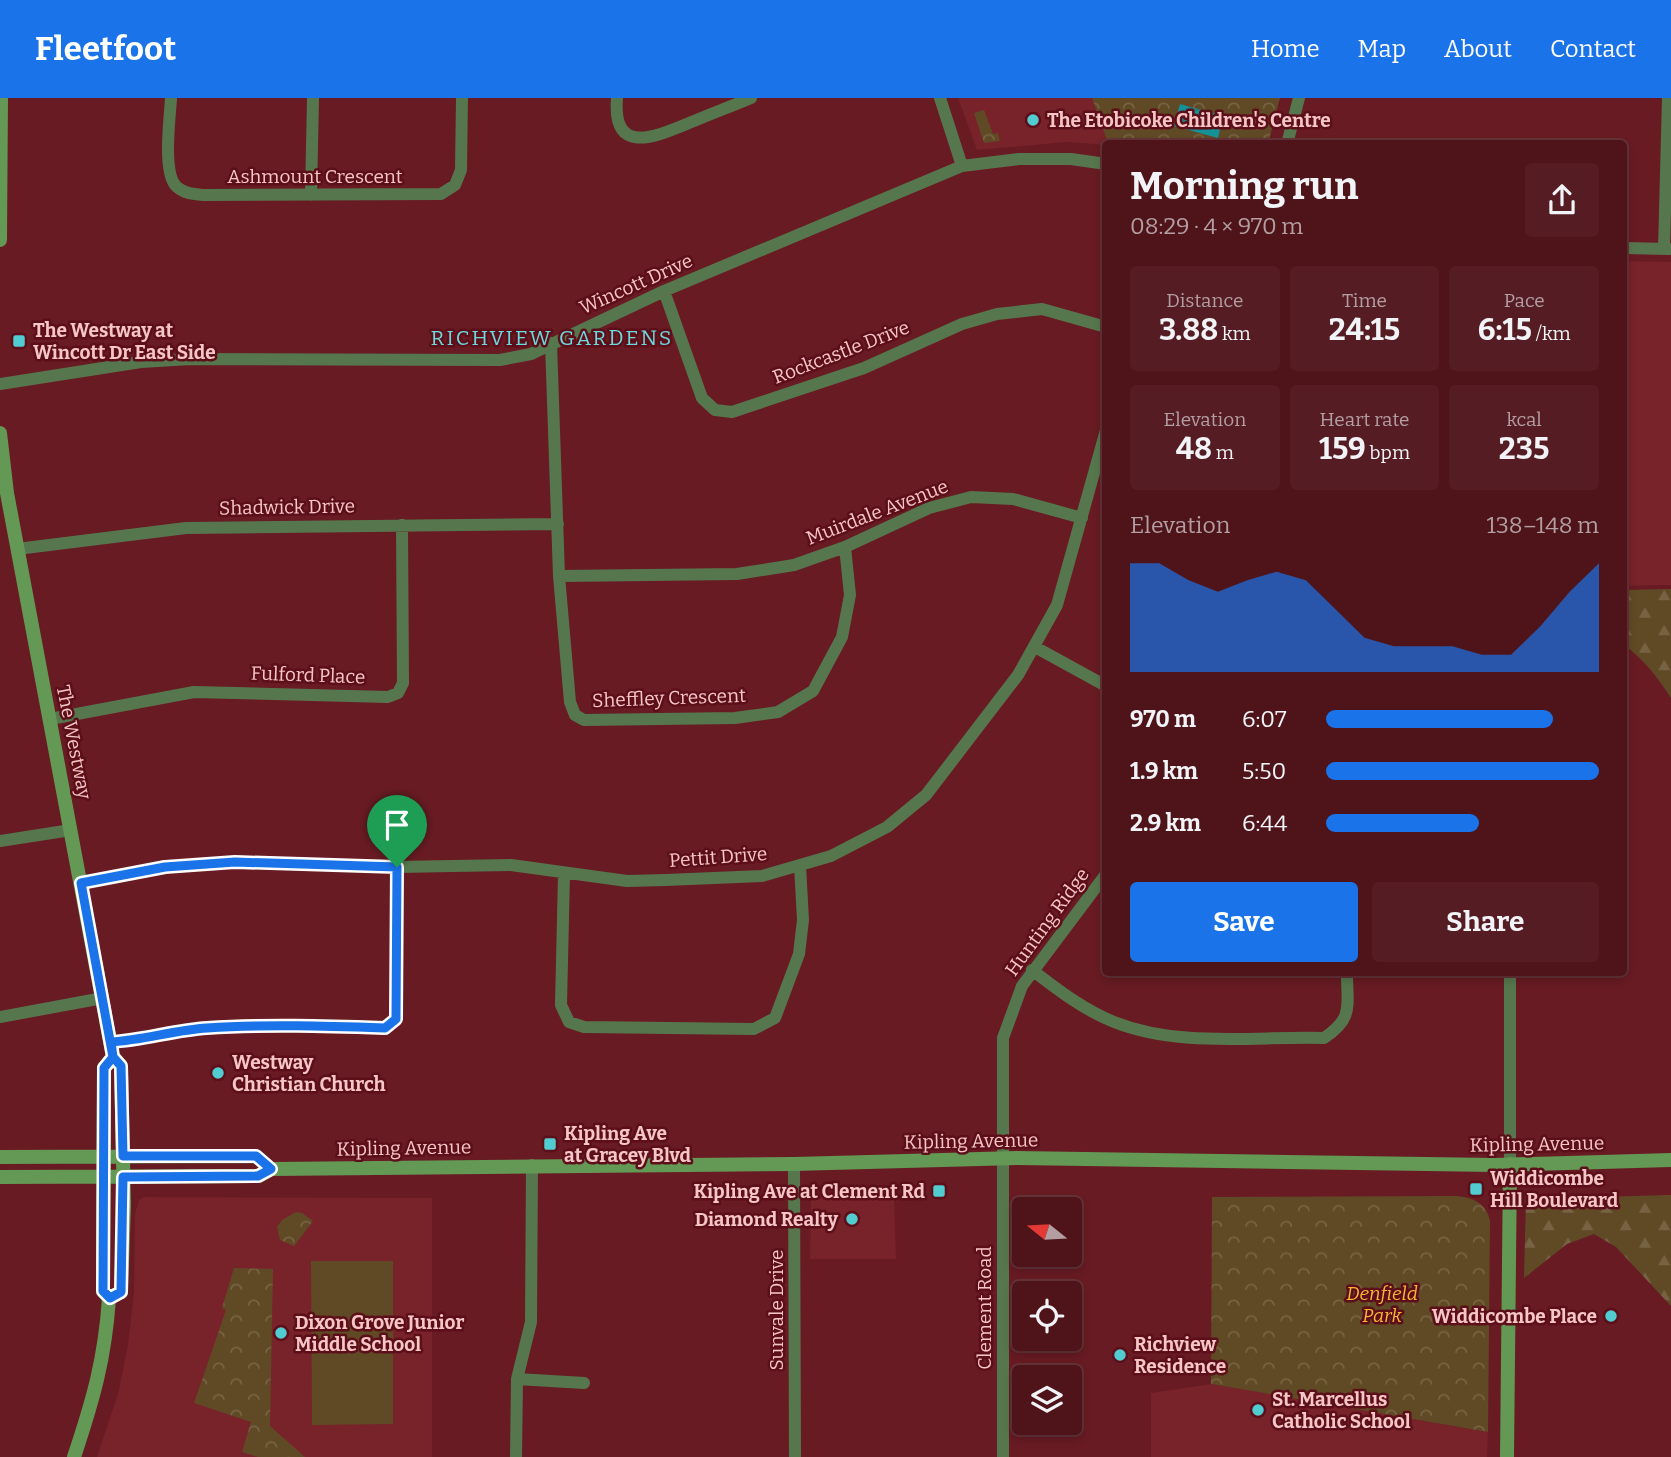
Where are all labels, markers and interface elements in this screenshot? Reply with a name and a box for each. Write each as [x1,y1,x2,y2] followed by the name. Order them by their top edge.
[35,29,176,69] text: Fleetfoot
[1251,35,1320,63] text: Home
[1358,35,1406,63] text: Map
[1444,35,1512,63] text: About
[1550,35,1636,63] text: Contact
[1047,109,1331,132] place label: The Etobicoke Children's Centre
[1025,112,1041,128] marker: The Etobicoke Children's Centre
[1130,163,1358,209] text: Morning run
[1525,163,1599,237] button: share
[227,165,403,188] street label: Ashmount Crescent
[1130,212,1303,240] text: 08:29 · 4 × 970 m
[576,249,696,319] street label: Wincott Drive
[1166,289,1243,312] text: Distance
[1342,289,1387,312] text: Time
[1504,289,1545,312] text: Pace
[1159,312,1218,348] text: 3.88
[1329,312,1400,348] text: 24:15
[1478,312,1532,348] text: 6:15
[769,315,913,389] street label: Rockcastle Drive
[33,319,216,364] place label: The Westway at Wincott Dr East Side
[1218,322,1251,345] text: km
[1532,322,1571,345] text: /km
[431,325,673,351] district label: RICHVIEW GARDENS
[11,333,27,349] marker: The Westway at Wincott Dr East Side
[1163,408,1246,431] text: Elevation
[1320,408,1409,431] text: Heart rate
[1506,408,1542,431] text: kcal
[1176,431,1212,467] text: 48
[1319,431,1366,467] text: 159
[1499,431,1549,467] text: 235
[1212,441,1234,464] text: m
[1366,441,1410,464] text: bpm
[803,474,951,550] street label: Muirdale Avenue
[219,494,355,520] street label: Shadwick Drive
[1130,511,1230,539] text: Elevation
[1486,511,1599,539] text: 138–148 m
[250,662,366,688] street label: Fulford Place
[52,683,97,802] street label: The Westway
[592,684,746,712] street label: Sheffley Crescent
[1130,705,1196,733] text: 970 m
[1242,705,1287,733] text: 6:07
[1130,757,1198,785] text: 1.9 km
[1242,757,1286,785] text: 5:50
[367,795,427,867] pin
[378,806,416,844] icon: arrive
[1130,809,1201,837] text: 2.9 km
[1242,809,1287,837] text: 6:44
[668,842,768,872] street label: Pettit Drive
[1000,864,1094,980] street label: Hunting Ridge
[1130,882,1358,962] button: Save
[1372,882,1599,962] button: Share
[232,1051,386,1096] place label: Westway Christian Church
[210,1065,226,1081] marker: Westway Christian Church
[564,1122,692,1167] place label: Kipling Ave at Gracey Blvd
[904,1128,1038,1154] street label: Kipling Avenue
[1470,1131,1604,1157] street label: Kipling Avenue
[337,1135,471,1161] street label: Kipling Avenue
[542,1136,558,1152] marker: Kipling Ave at Gracey Blvd
[1490,1167,1619,1212] place label: Widdicombe Hill Boulevard
[694,1180,926,1203] place label: Kipling Ave at Clement Rd
[1468,1181,1484,1197] marker: Widdicombe Hill Boulevard
[931,1183,947,1199] marker: Kipling Ave at Clement Rd
[1012,1197,1082,1267] north arrow
[1012,1197,1082,1435] map controls
[695,1208,838,1231] place label: Diamond Realty
[844,1211,860,1227] marker: Diamond Realty
[973,1246,996,1370] street label: Clement Road
[765,1250,788,1370] street label: Sunvale Drive
[1012,1281,1082,1351] button: locate
[1346,1282,1418,1327] park label: Denfield Park
[1432,1305,1597,1328] place label: Widdicombe Place
[1603,1308,1619,1324] marker: Widdicombe Place
[295,1311,464,1356] place label: Dixon Grove Junior Middle School
[273,1325,289,1341] marker: Dixon Grove Junior Middle School
[1134,1333,1226,1378] place label: Richview Residence
[1112,1347,1128,1363] marker: Richview Residence
[1012,1365,1082,1435] button: layers
[1272,1388,1411,1433] place label: St. Marcellus Catholic School
[1250,1402,1266,1418] marker: St. Marcellus Catholic School

